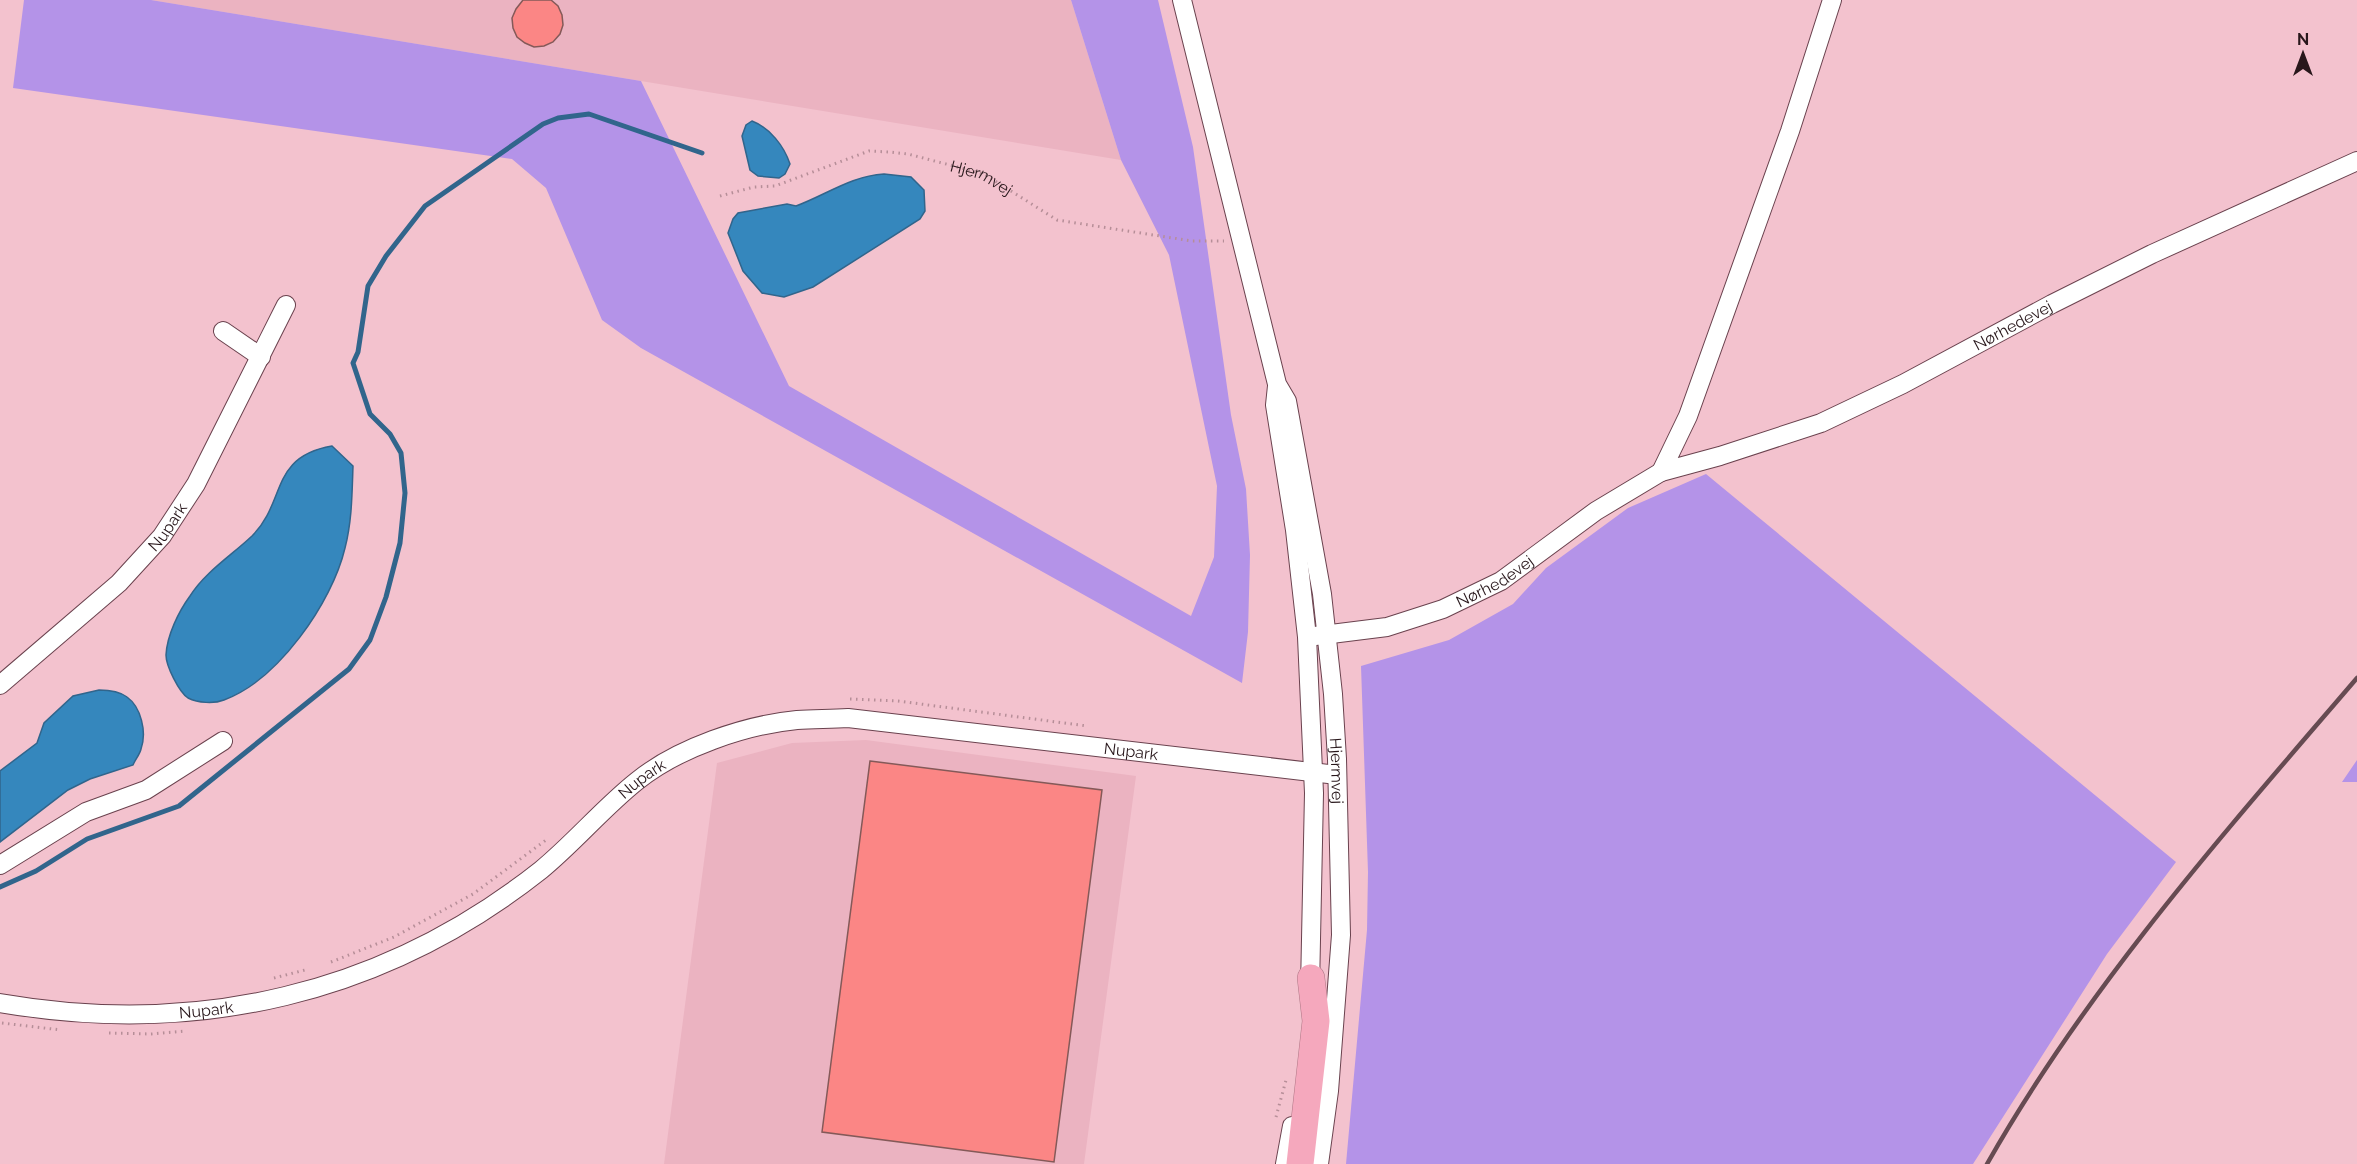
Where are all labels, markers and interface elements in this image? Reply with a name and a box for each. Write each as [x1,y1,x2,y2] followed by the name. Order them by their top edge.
[2273,24,2333,84] north arrow
[2297,30,2309,49] text: N
[948,156,1016,199] street label: Hjermvej
[1970,296,2055,354] street label: Nørhedevej
[144,499,191,555] street label: Nupark
[1453,551,1537,611] street label: Nørhedevej
[1326,737,1348,804] street label: Hjermvej
[1103,738,1160,764] street label: Nupark
[614,754,669,802] street label: Nupark
[178,997,235,1022] street label: Nupark

